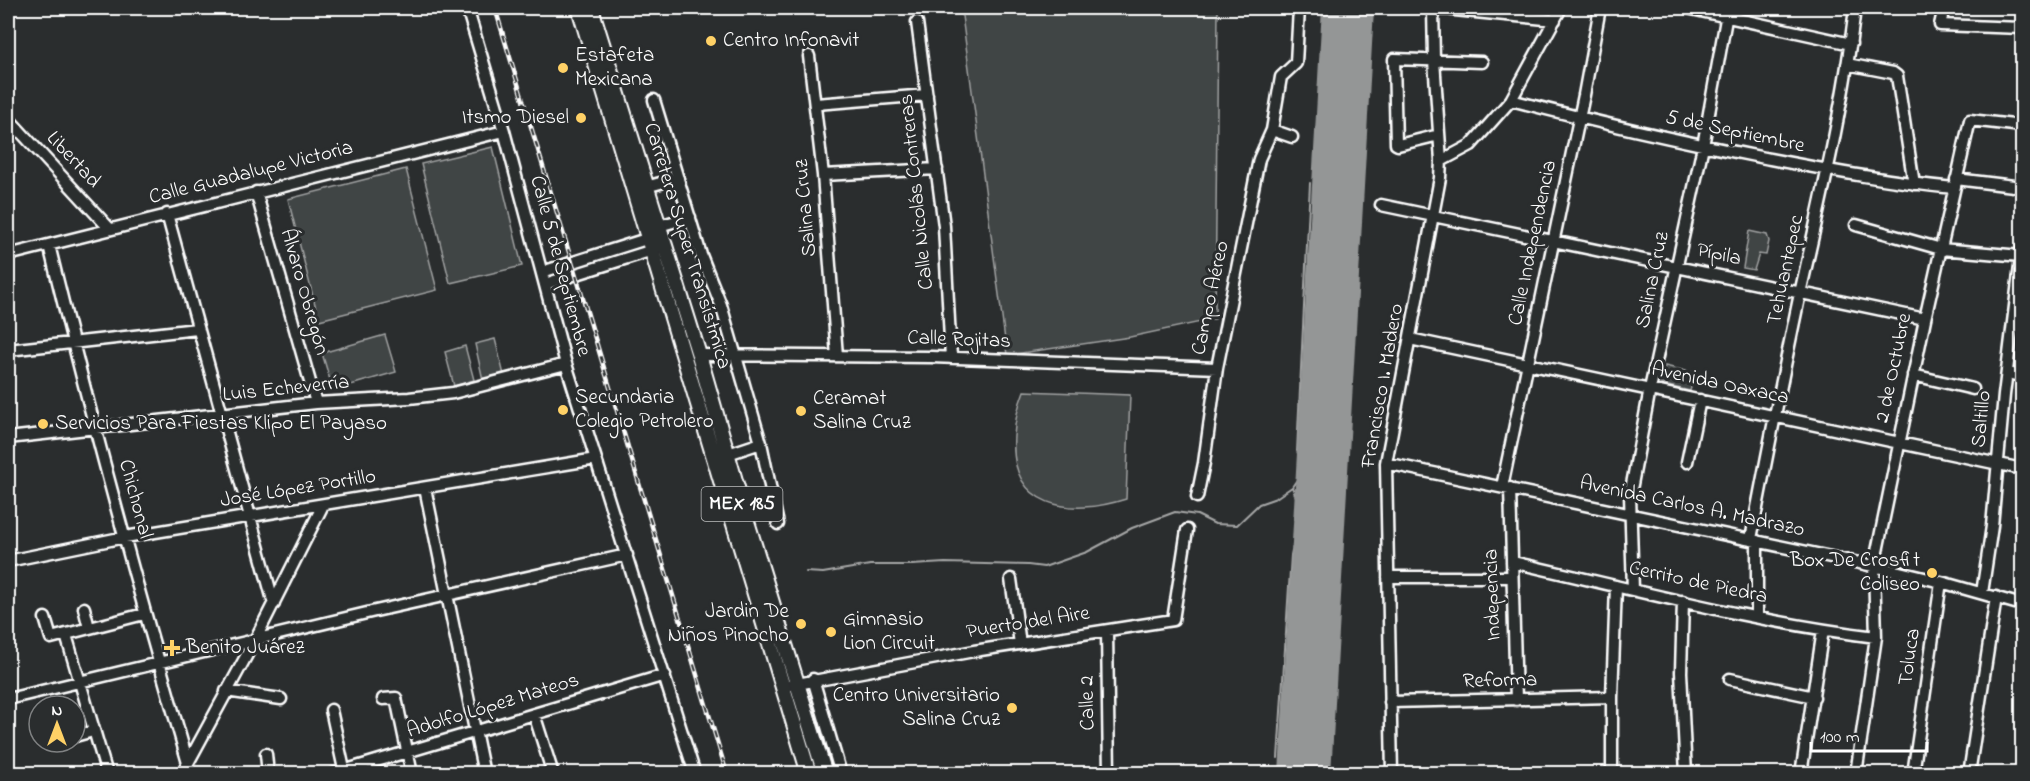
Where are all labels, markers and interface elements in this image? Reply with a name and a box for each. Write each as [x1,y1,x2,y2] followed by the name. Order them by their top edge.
[723,26,859,56] place label: Centro Infonavit
[704,34,718,48] marker: Centro Infonavit
[575,41,654,95] place label: Estafeta Mexicana
[556,61,570,75] marker: Estafeta Mexicana
[892,93,942,291] street label: Calle Nicolás Contreras
[462,103,569,133] place label: Itsmo Diesel
[1663,103,1808,162] street label: 5 de Septiembre
[574,111,588,125] marker: Itsmo Diesel
[635,119,739,373] street label: Carretera Super Transístmica
[39,125,108,196] street label: Libertad
[146,133,356,213] street label: Calle Guadalupe Victoria
[787,158,825,258] street label: Salina Cruz
[1501,158,1565,328] street label: Calle Independencia
[521,172,599,360] street label: Calle 5 de Septiembre
[1760,212,1812,328] street label: Tehuantepec
[270,225,337,359] street label: Álvaro Obregón
[1628,229,1678,331] street label: Salina Cruz
[1694,236,1744,274] street label: Pípila
[1184,238,1238,358] street label: Campo Aéreo
[1354,301,1412,472] street label: Francisco I. Madero
[1868,310,1920,426] street label: 2 de Octubre
[907,323,1011,357] street label: Calle Rojitas
[1648,355,1792,413] street label: Avenida Oaxaca
[221,367,351,411] street label: Luis Echeverría
[575,383,714,439] place label: Secundaria Colegio Petrolero
[813,384,911,438] place label: Ceramat Salina Cruz
[1964,389,2000,449] street label: Saltillo
[556,403,570,417] marker: Secundaria Colegio Petrolero
[794,404,808,418] marker: Ceramat Salina Cruz
[55,409,387,441] place label: Servicios Para Fiestas Klipo El Payaso
[36,417,50,431] marker: Servicios Para Fiestas Klipo El Payaso
[110,456,160,542] street label: Chichonal
[218,462,378,516] street label: José López Portillo
[1577,468,1807,546] street label: Avenida Carlos A. Madrazo
[702,487,783,521] road number: MEX 185
[1789,546,1920,600] place label: Box De Crosfit Coliseo
[1476,548,1510,642] street label: Indepencia
[1626,554,1770,612] street label: Cerrito de Piedra
[1925,566,1939,580] marker: Box De Crosfit Coliseo
[668,597,790,651] place label: Jardin De Niños Pinocho
[964,598,1092,648] street label: Puerto del Aire
[843,605,935,659] place label: Gimnasio Lion Circuit
[794,617,808,631] marker: Jardin De Niños Pinocho
[824,625,838,639] marker: Gimnasio Lion Circuit
[1891,626,1929,688] street label: Toluca
[185,633,305,663] place label: Benito Juárez
[163,639,181,657] marker: Benito Juárez
[403,665,583,747] street label: Adolfo López Mateos
[1462,665,1538,697] street label: Reforma
[1073,675,1103,731] street label: Calle 2
[833,681,1000,735] place label: Centro Universitario Salina Cruz
[27,694,87,754] north arrow
[52,699,63,723] text: N
[1005,701,1019,715] marker: Centro Universitario Salina Cruz
[1811,715,1926,753] scale bar
[1820,725,1860,751] text: 100 m

